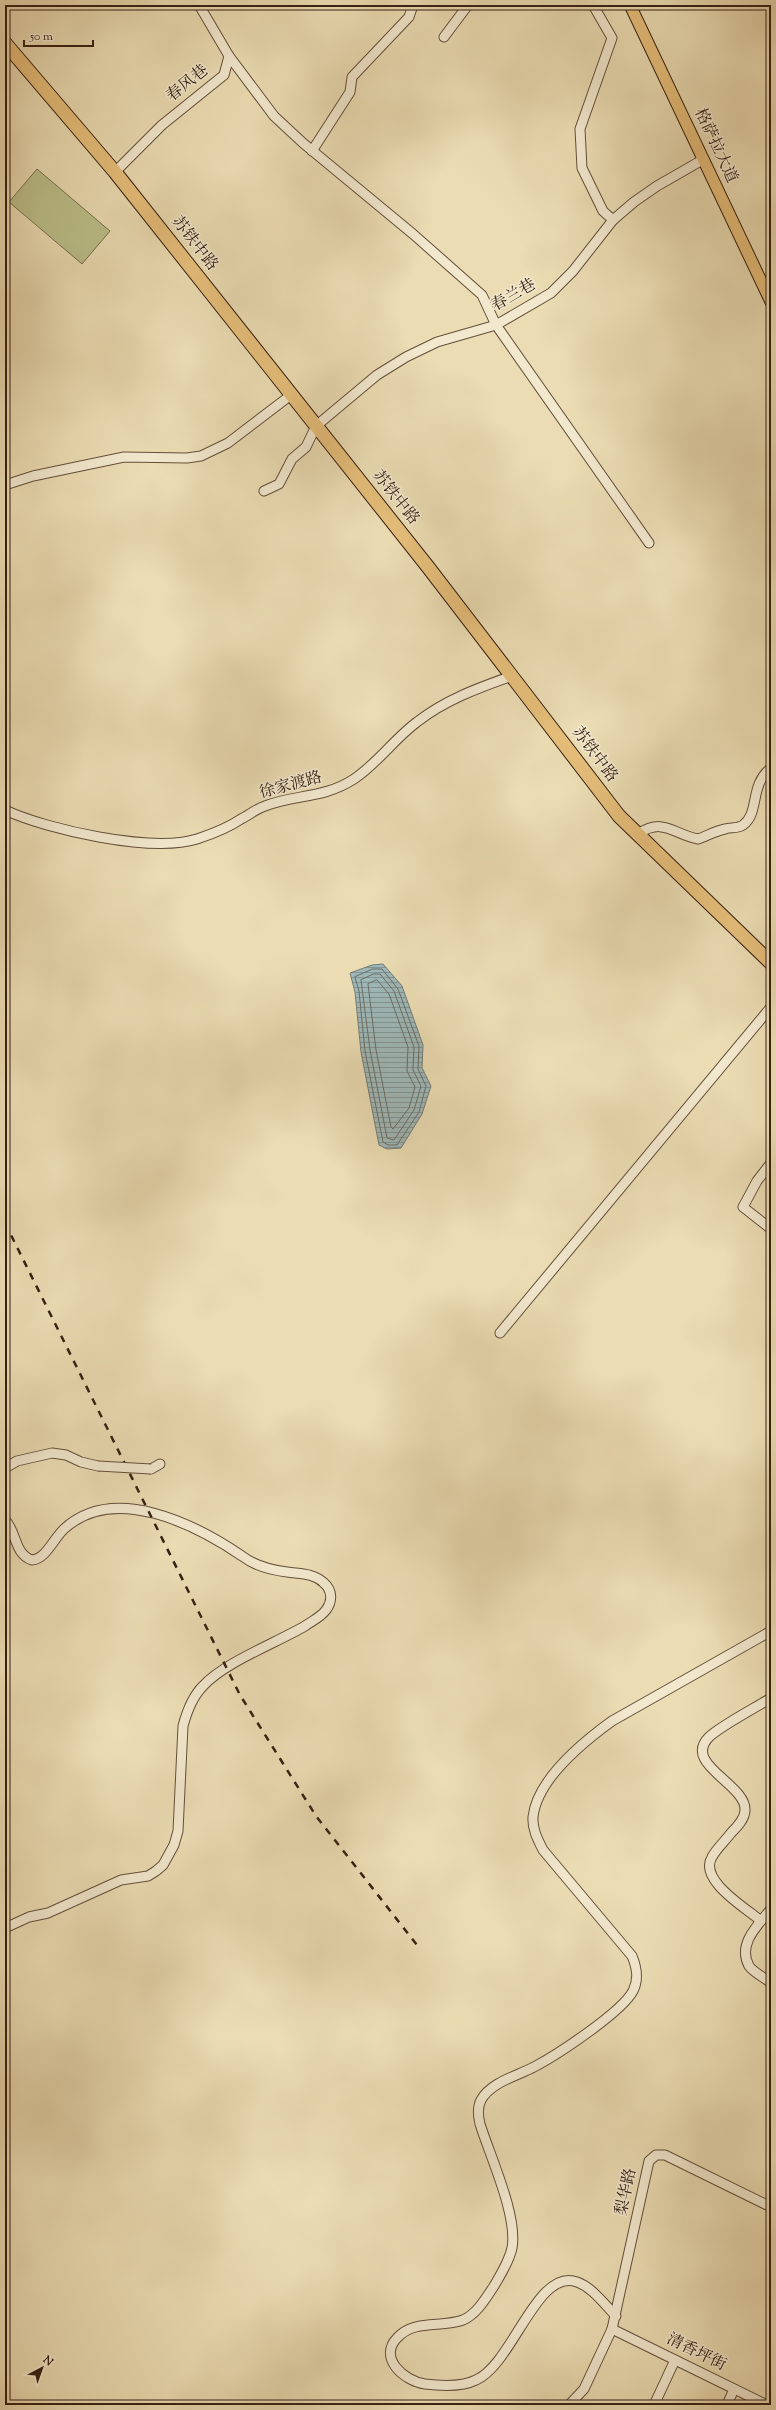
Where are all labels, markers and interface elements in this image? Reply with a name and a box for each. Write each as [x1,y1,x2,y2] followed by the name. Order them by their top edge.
[24,22,93,48] scale bar
[29,28,53,46] text: 50 m
[162,60,214,108] street label: 春风巷
[688,105,742,187] street label: 格萨拉大道
[165,212,223,276] street label: 苏铁中路
[487,274,541,318] street label: 春兰巷
[366,466,424,530] street label: 苏铁中路
[566,723,622,787] street label: 苏铁中路
[257,767,325,805] street label: 徐家渡路
[611,2166,643,2218] street label: 梨华路
[662,2329,730,2377] street label: 清香坪街
[22,2348,62,2388] north arrow
[39,2352,57,2370] text: N

